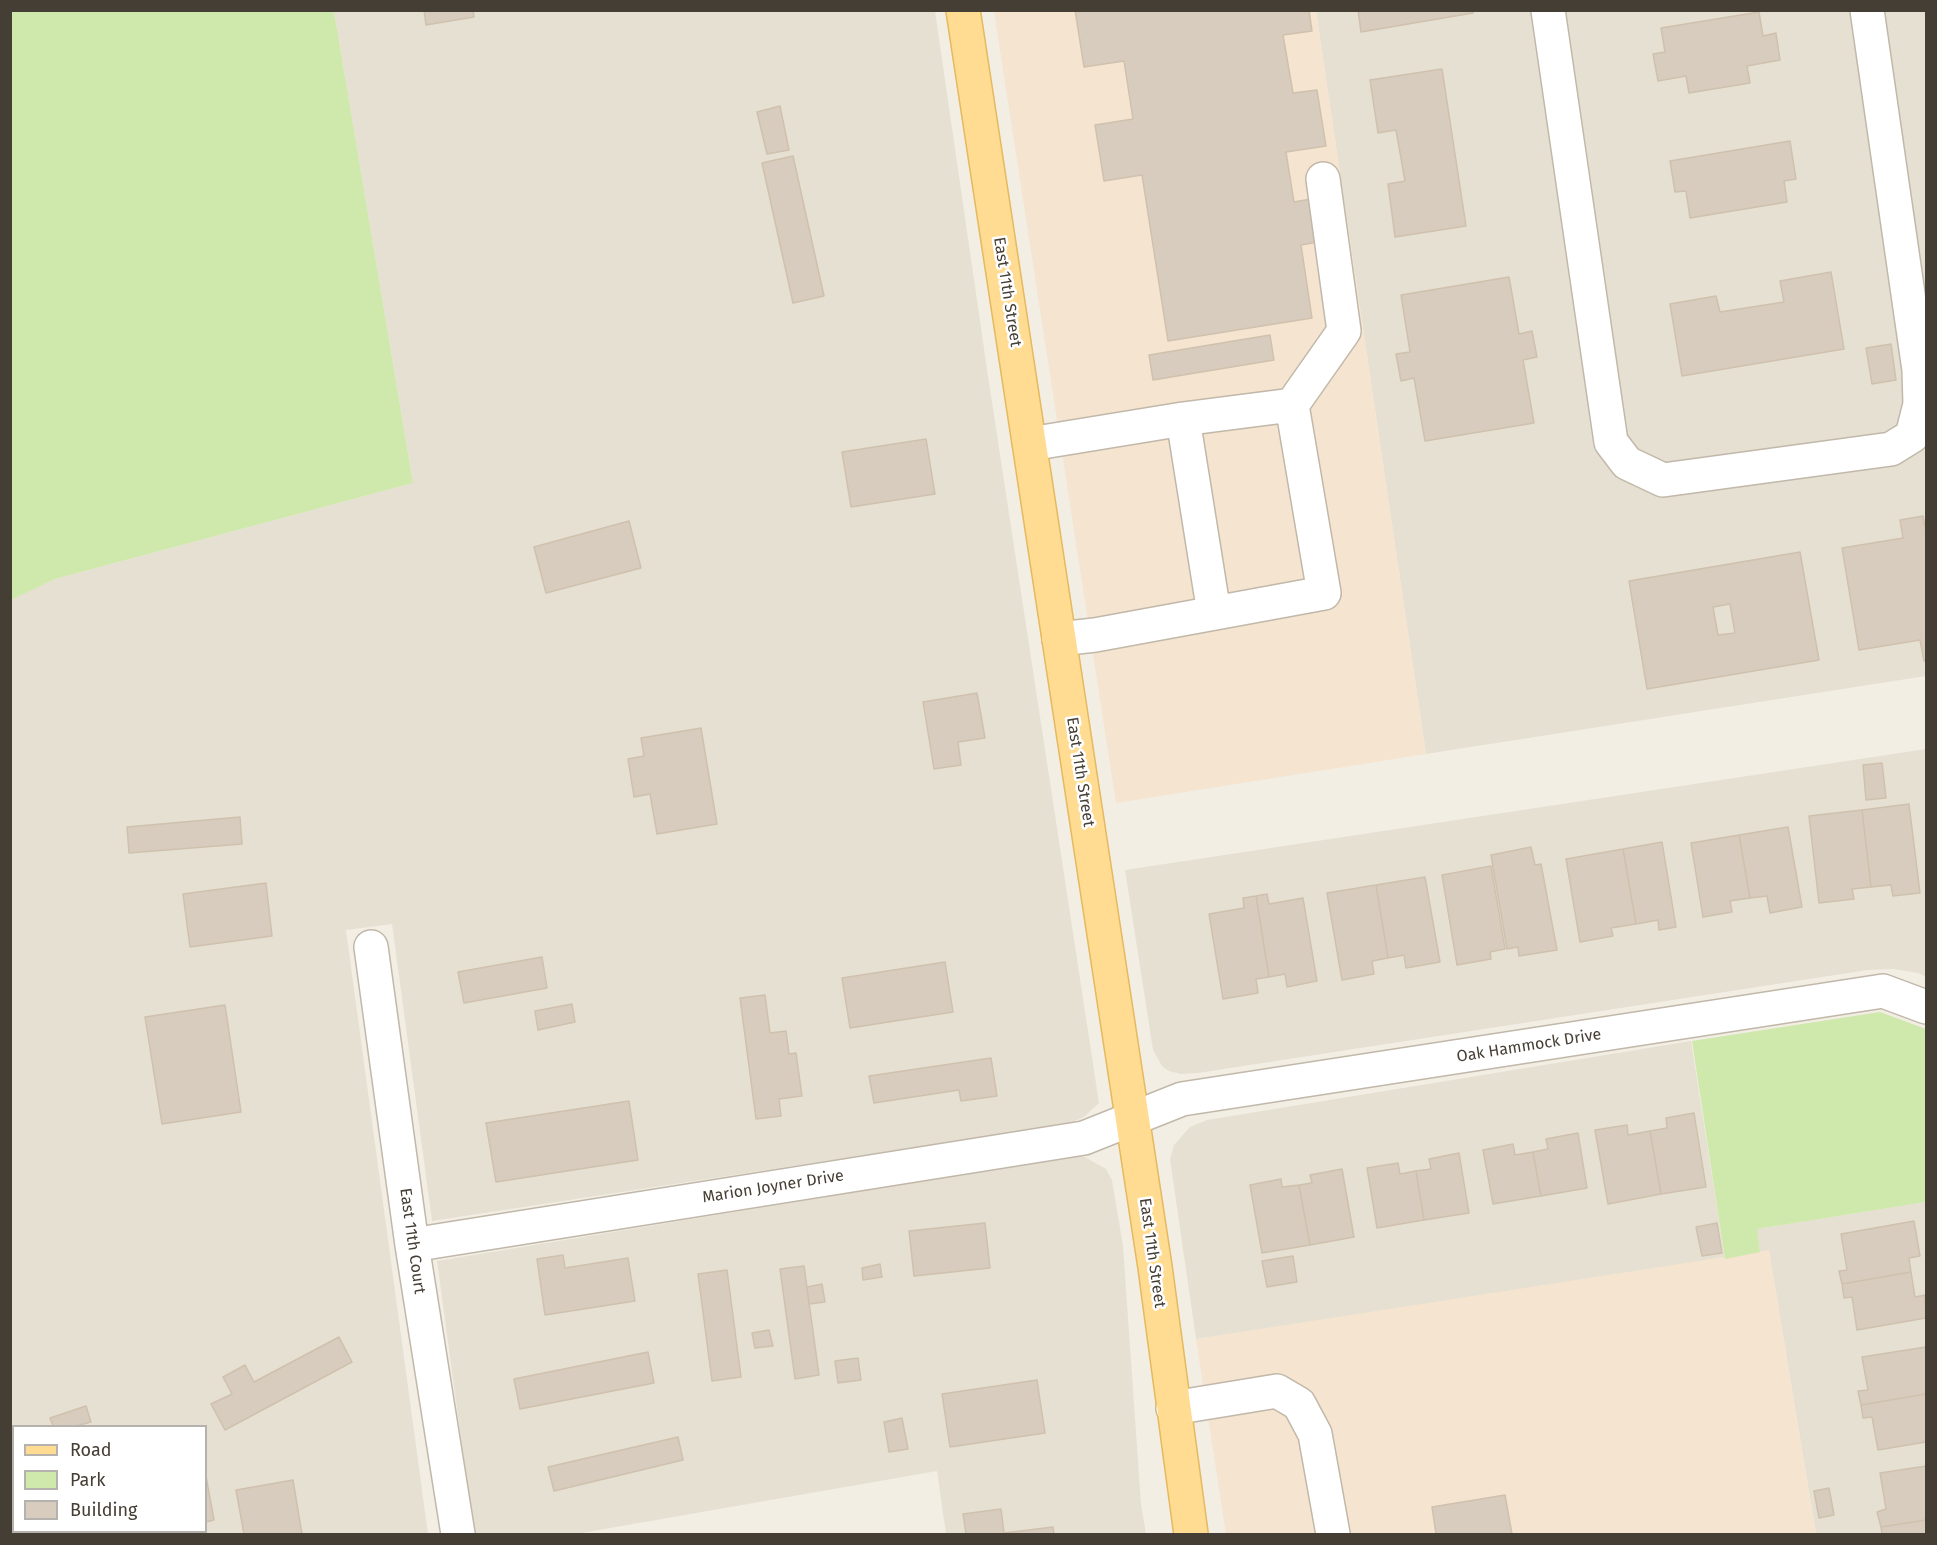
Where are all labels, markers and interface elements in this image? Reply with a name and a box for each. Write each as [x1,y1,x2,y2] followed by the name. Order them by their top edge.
[989,236,1025,348] street label: East 11th Street
[1062,716,1098,828] street label: East 11th Street
[1455,1025,1603,1067] street label: Oak Hammock Drive
[701,1166,845,1208] street label: Marion Joyner Drive
[395,1187,429,1295] street label: East 11th Court
[1135,1197,1169,1309] street label: East 11th Street
[12,1425,207,1533] legend
[70,1439,112,1461] text: Road
[70,1469,105,1491] text: Park
[70,1499,137,1521] text: Building

